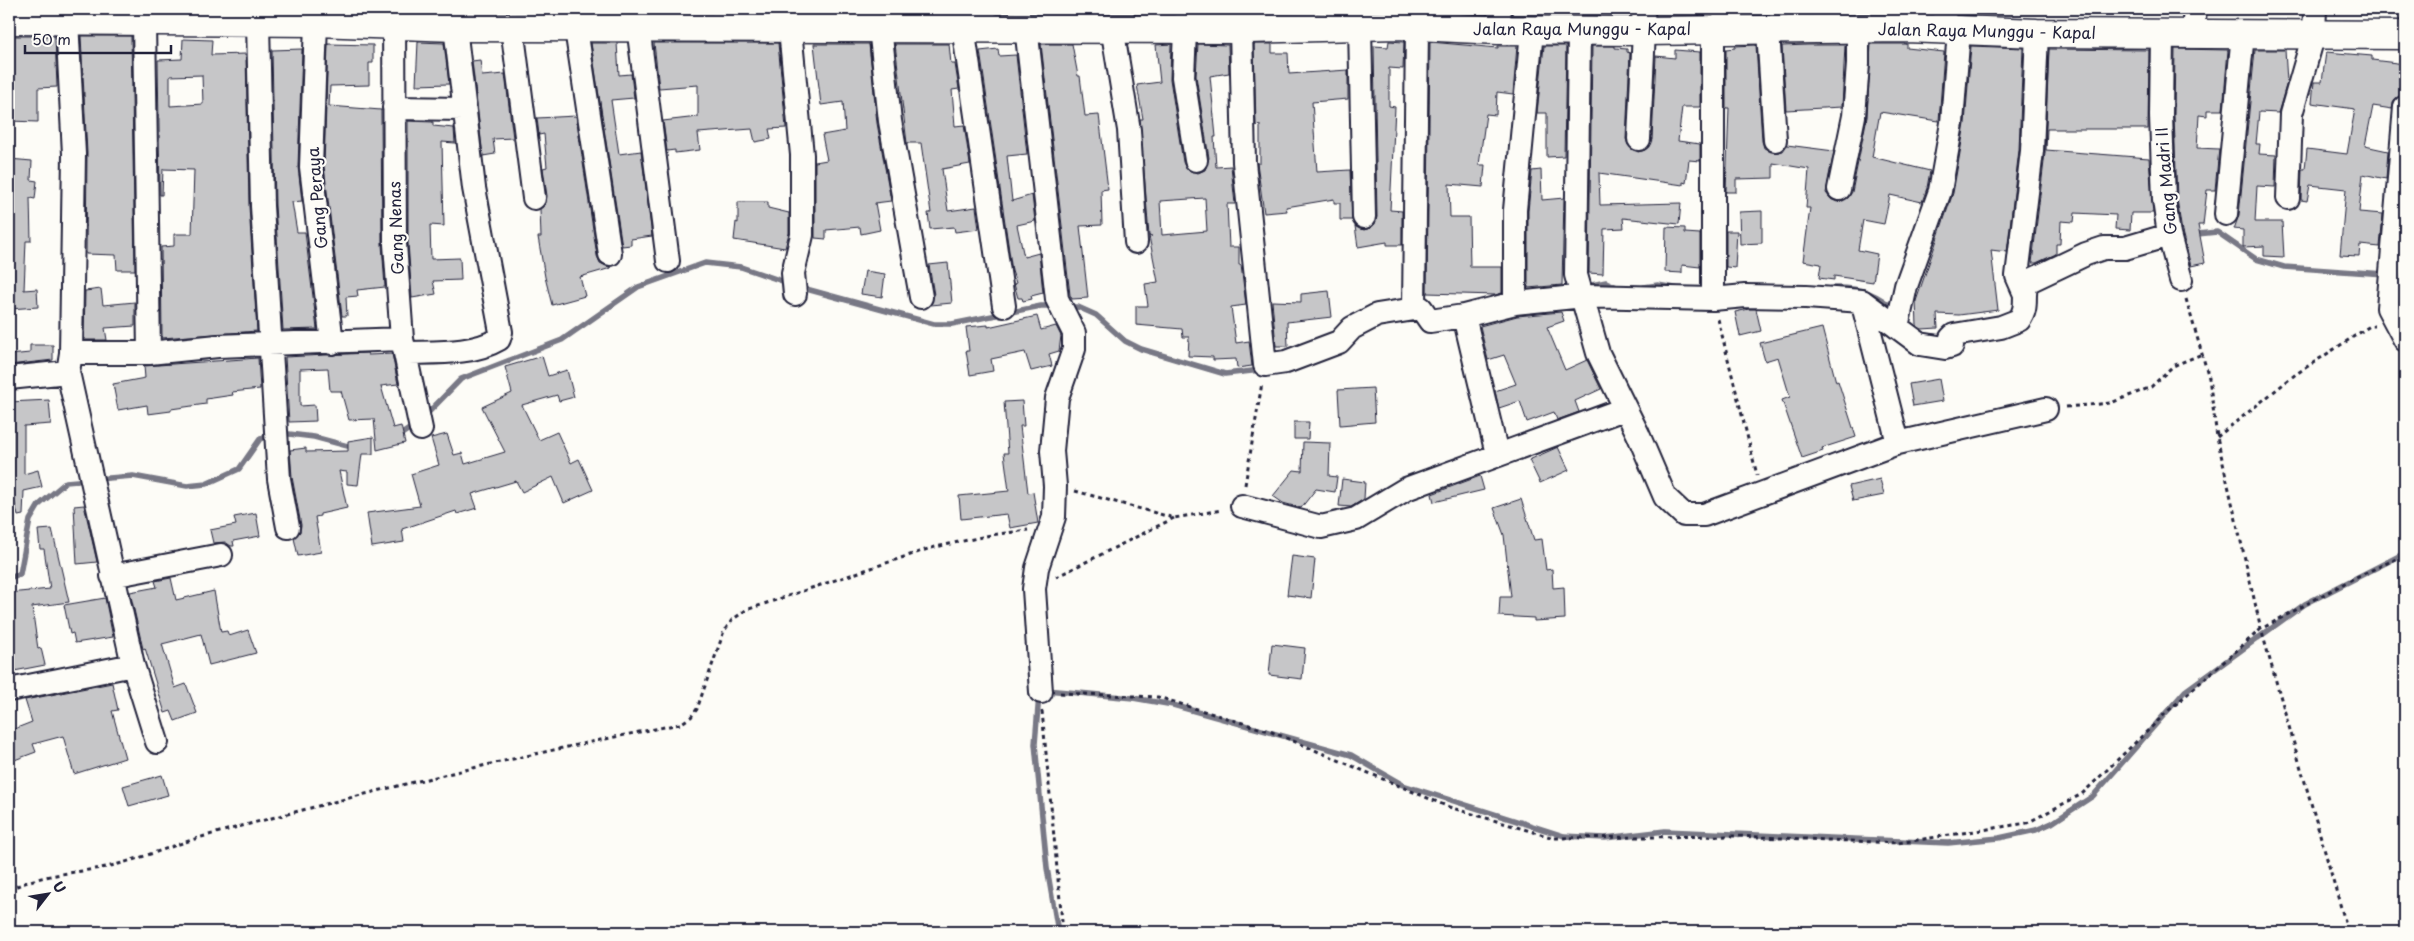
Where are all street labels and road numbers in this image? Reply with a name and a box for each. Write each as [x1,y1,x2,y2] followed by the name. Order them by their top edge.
[1473,16,1691,40] street label: Jalan Raya Munggu - Kapal
[1878,16,2096,44] street label: Jalan Raya Munggu - Kapal
[2148,126,2182,236] street label: Gang Madri II
[300,146,332,250] street label: Gang Peraya
[381,181,409,275] street label: Gang Nenas

